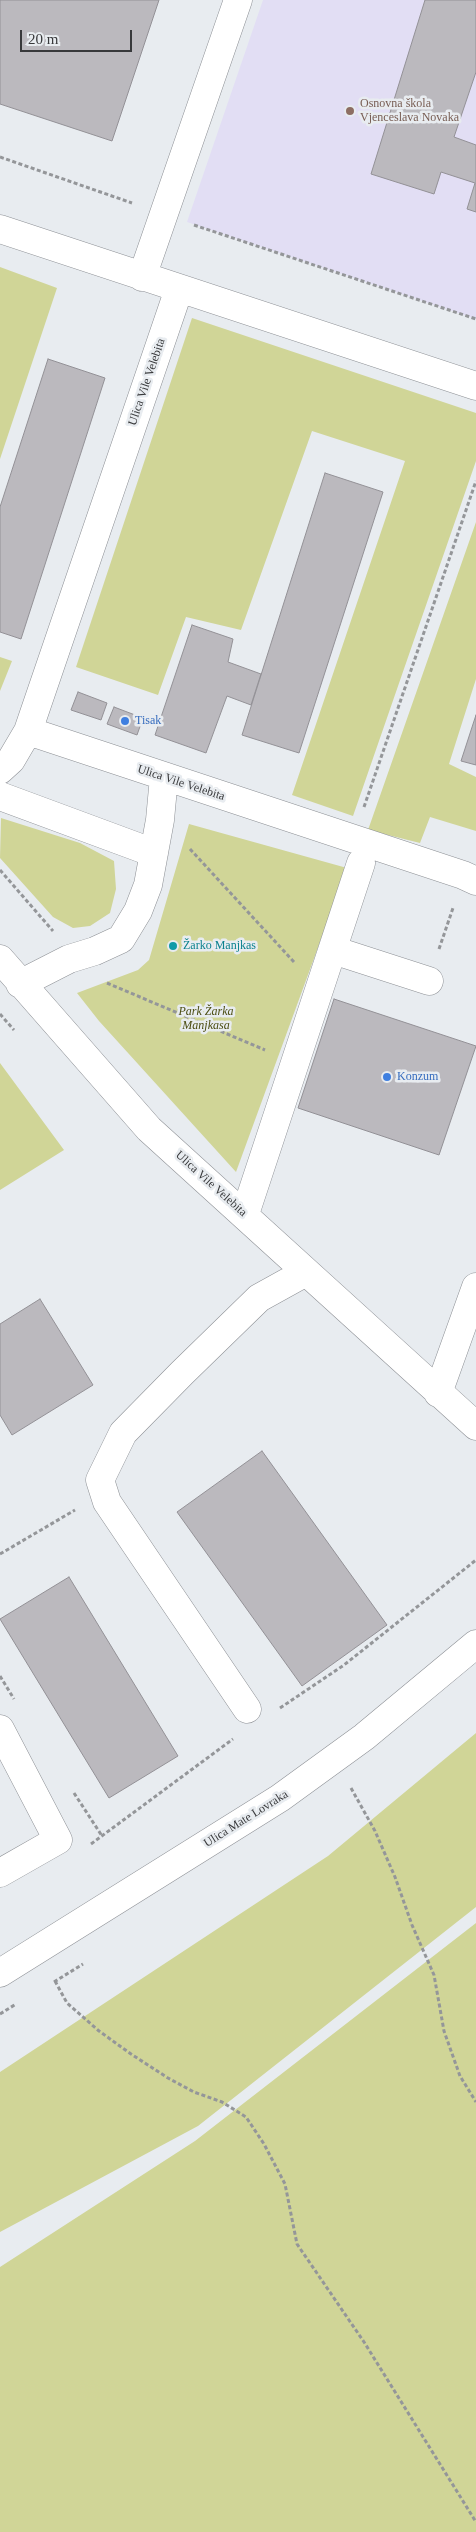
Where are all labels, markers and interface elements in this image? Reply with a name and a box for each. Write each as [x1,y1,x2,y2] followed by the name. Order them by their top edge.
[22,20,135,52] scale bar
[28,31,58,47] text: 20 m
[360,97,459,125] place label: Osnovna škola Vjenceslava Novaka
[344,105,356,117] marker: Osnovna škola Vjenceslava Novaka
[125,337,169,427] street label: Ulica Vile Velebita
[135,714,161,728] place label: Tisak
[119,715,131,727] marker: Tisak
[135,762,227,804] street label: Ulica Vile Velebita
[183,939,256,953] place label: Žarko Manjkas
[167,940,179,952] marker: Žarko Manjkas
[179,1005,233,1033] park label: Park Žarka Manjkasa
[397,1070,438,1084] place label: Konzum
[381,1071,393,1083] marker: Konzum
[172,1148,250,1220] street label: Ulica Vile Velebita
[201,1787,291,1851] street label: Ulica Mate Lovraka

